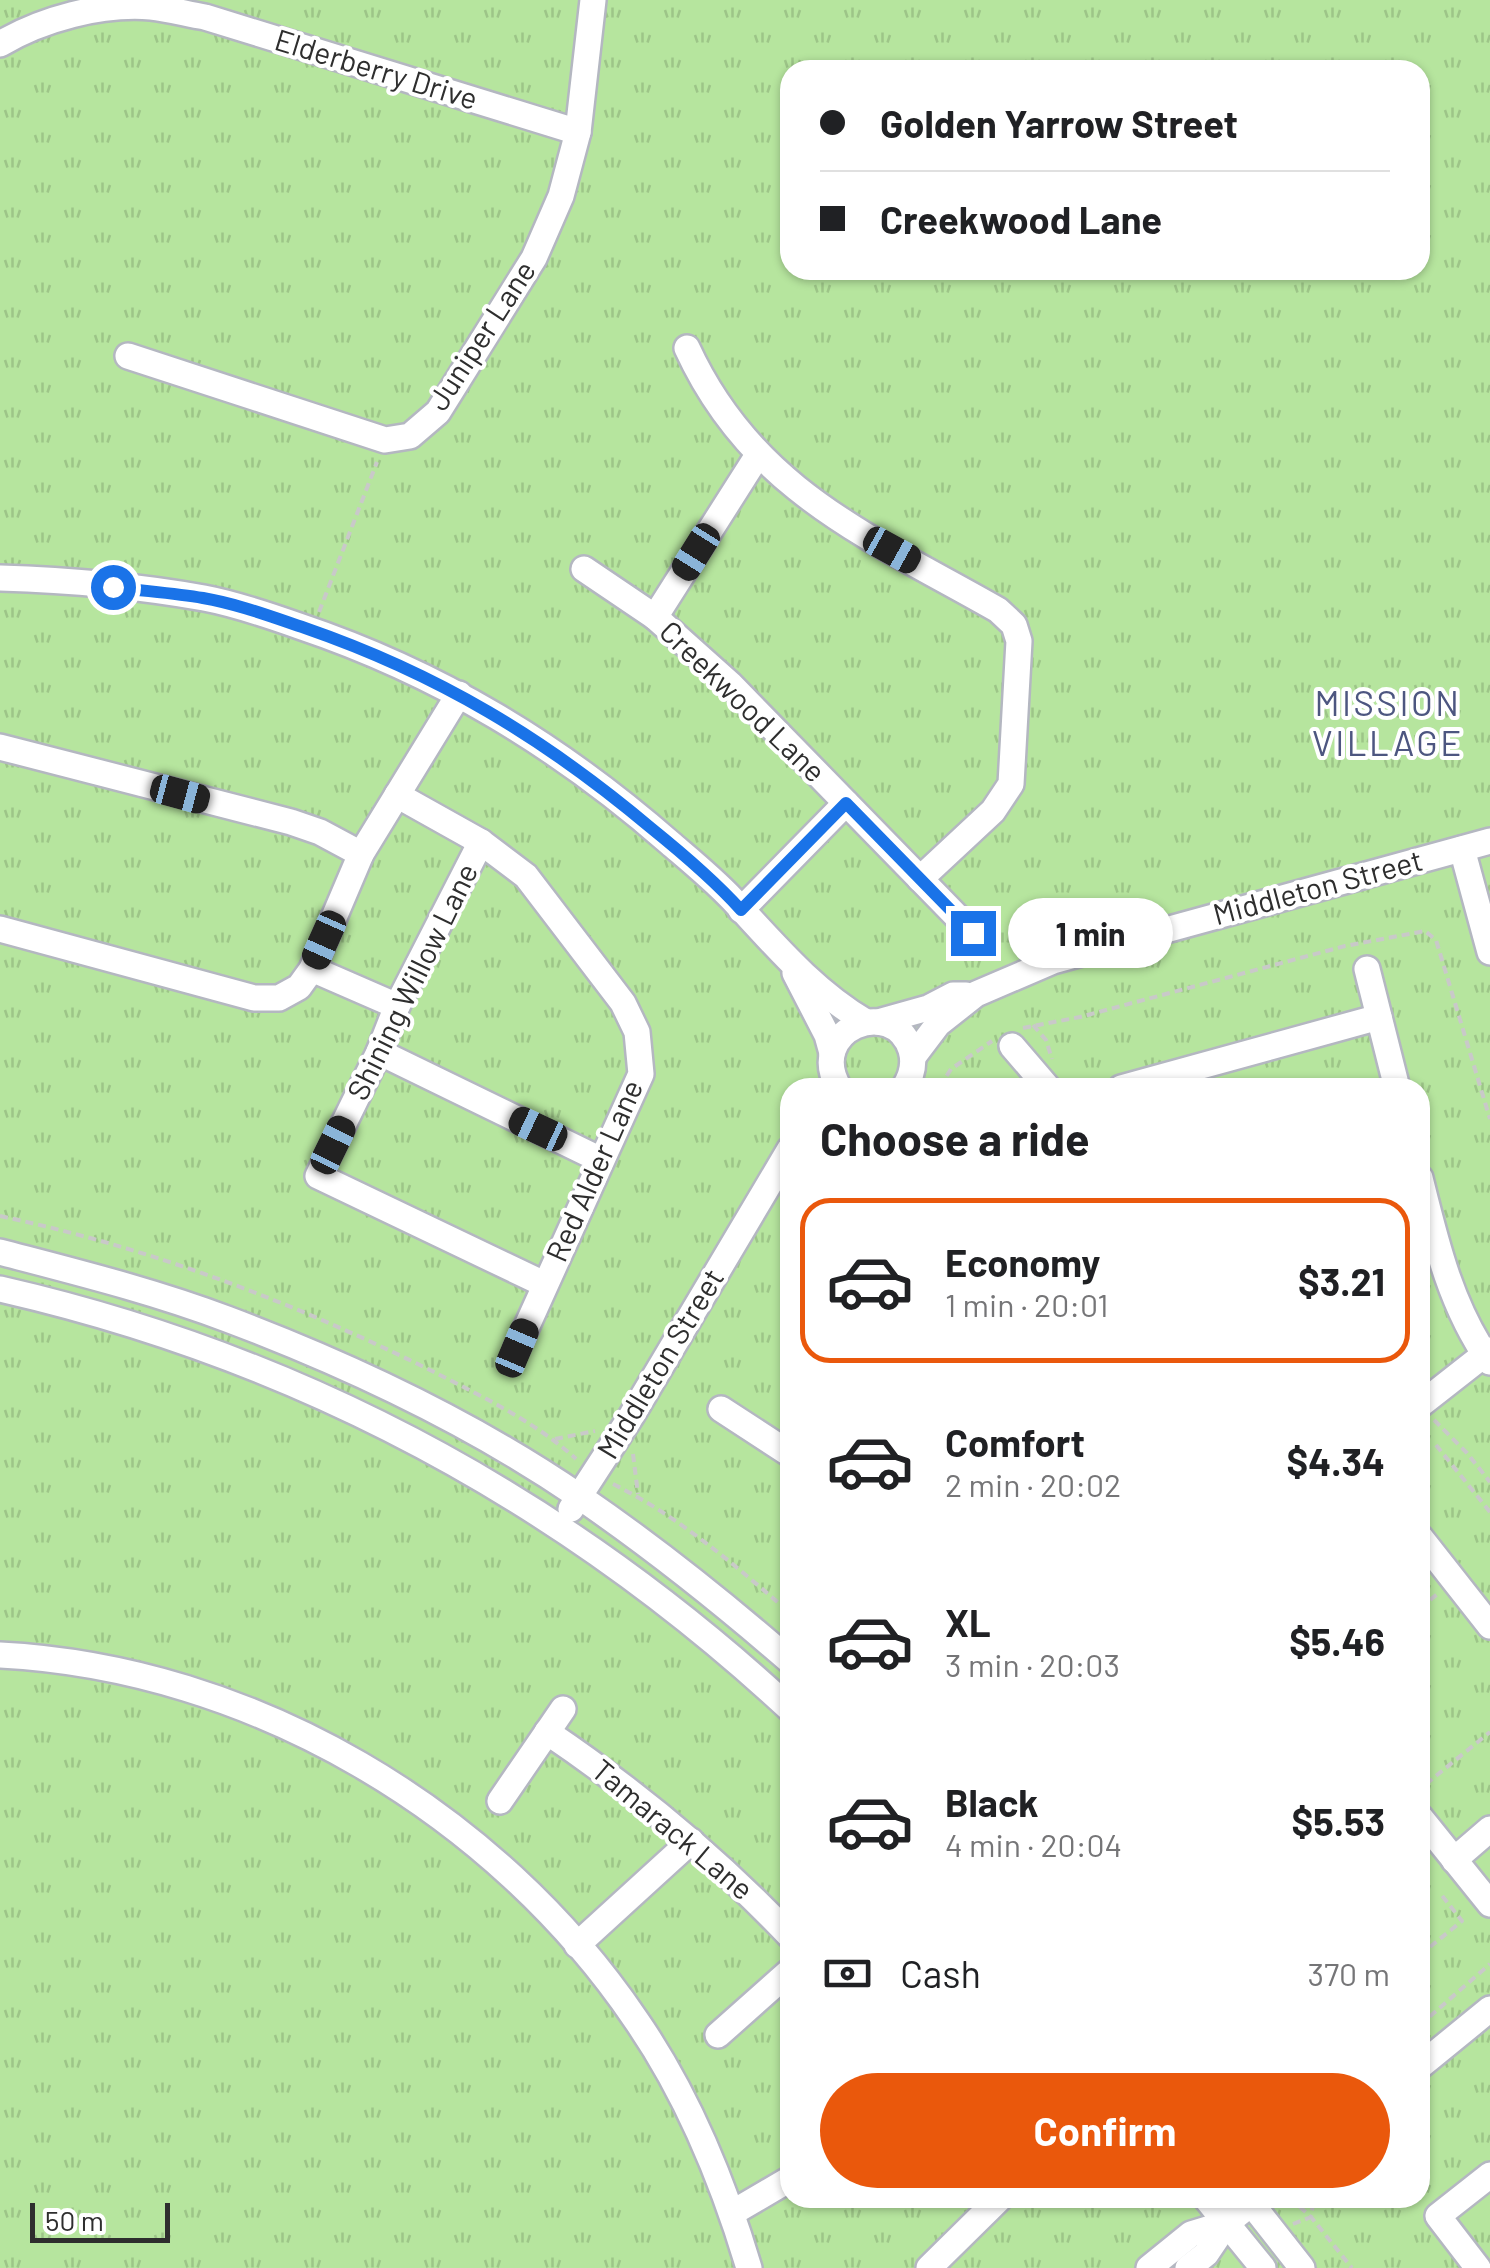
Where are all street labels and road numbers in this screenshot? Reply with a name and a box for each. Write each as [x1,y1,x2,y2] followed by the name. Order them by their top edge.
[271,20,482,116] street label: Elderberry Drive
[419,253,542,416] street label: Juniper Lane
[653,612,834,789] street label: Creekwood Lane
[1209,841,1426,931] street label: Middleton Street
[338,857,484,1105] street label: Shining Willow Lane
[537,1074,649,1267] street label: Red Alder Lane
[588,1261,730,1465] street label: Middleton Street
[585,1751,761,1906] street label: Tamarack Lane

